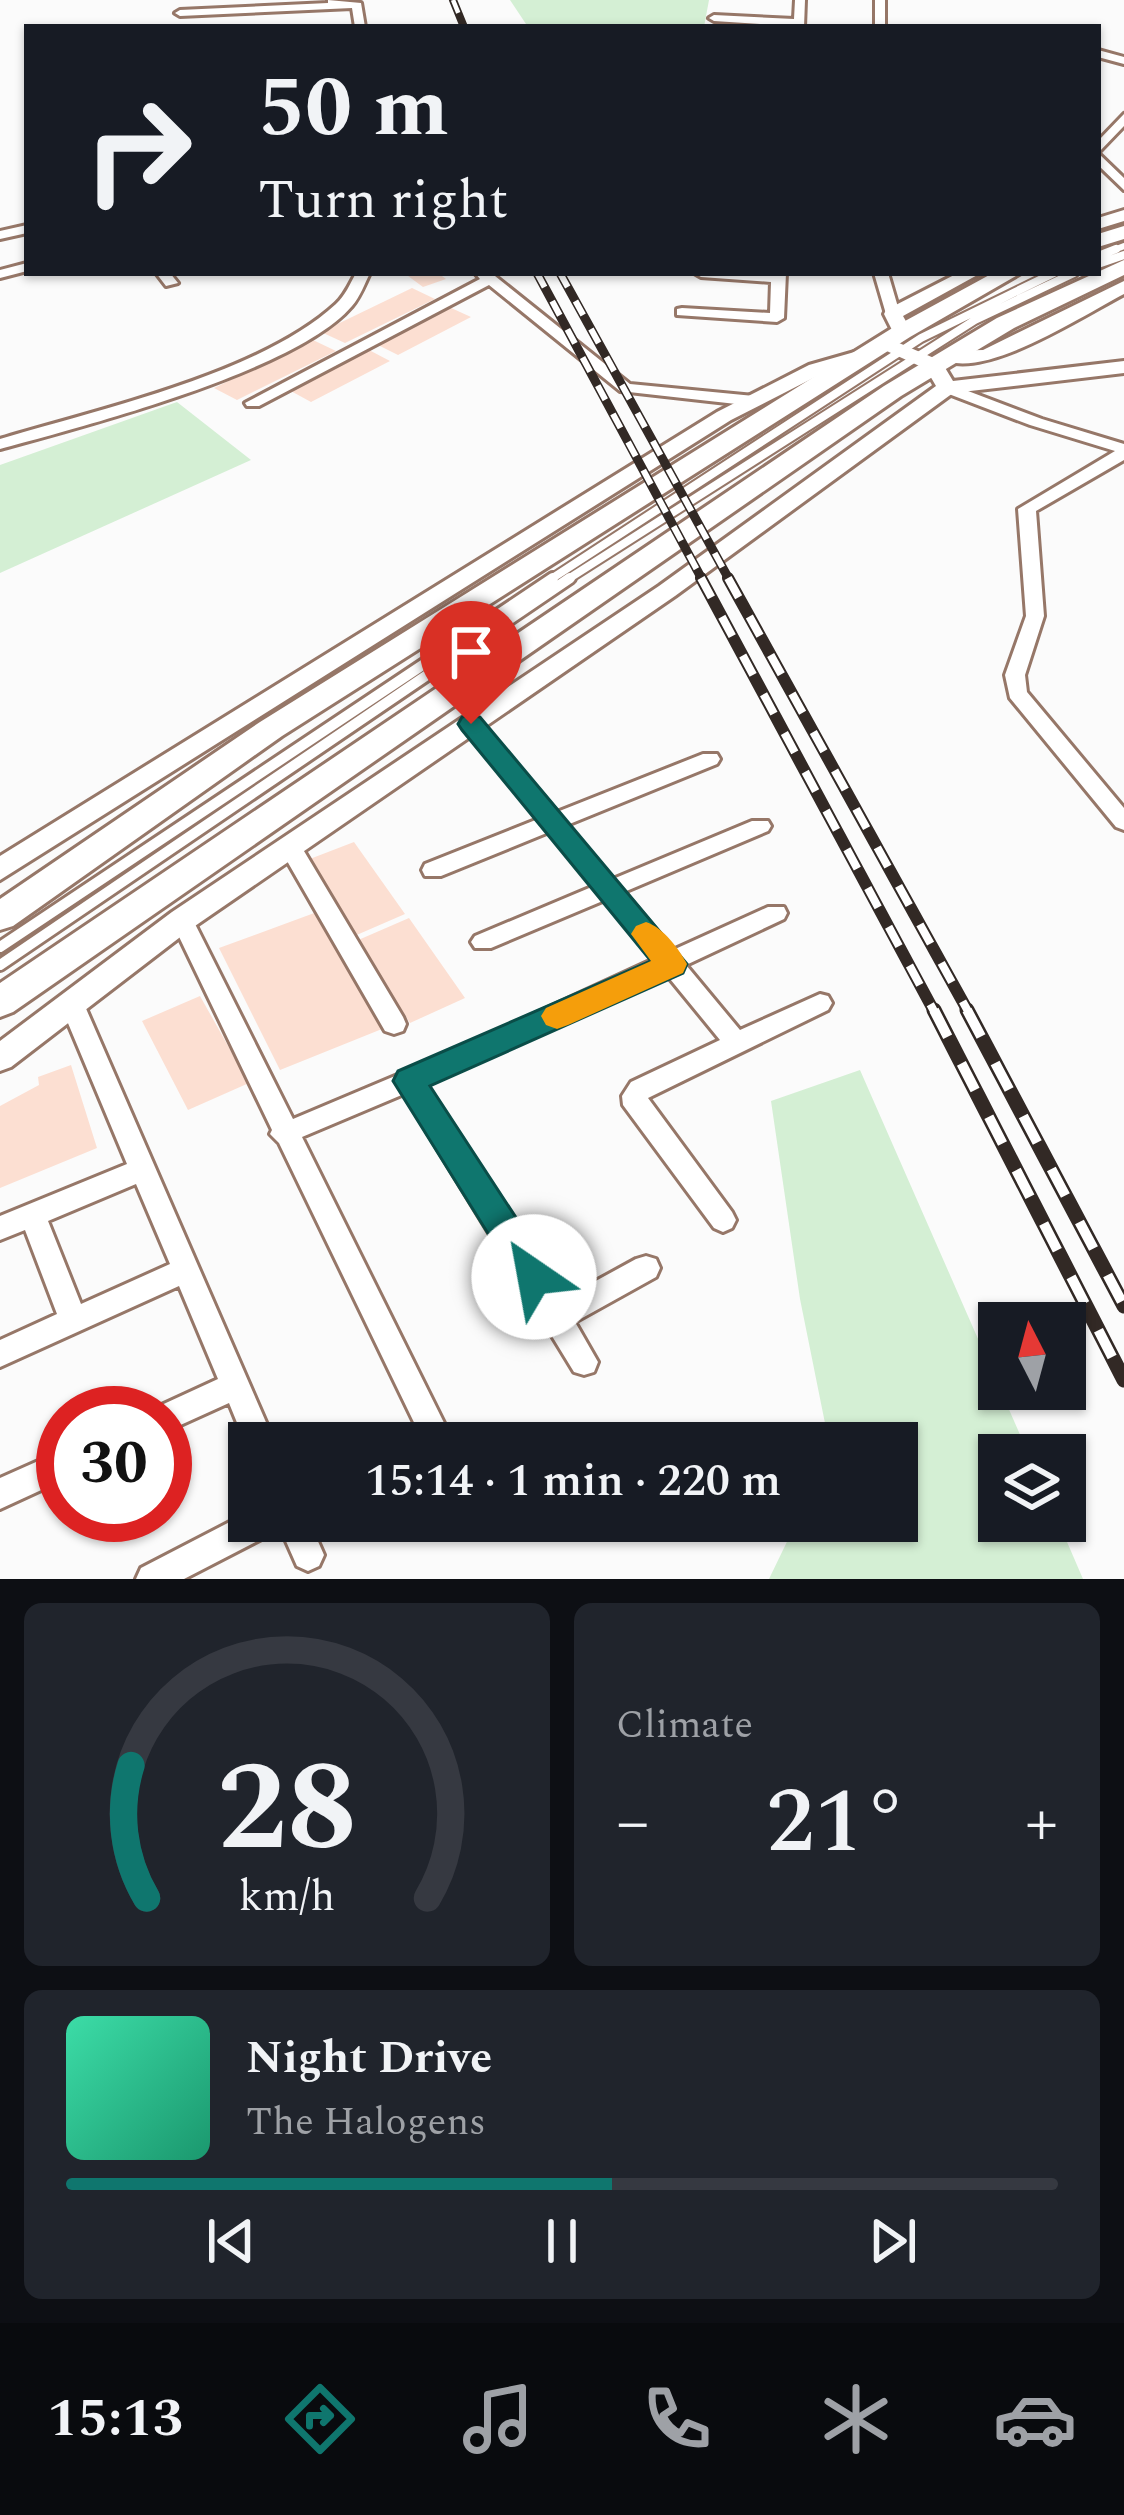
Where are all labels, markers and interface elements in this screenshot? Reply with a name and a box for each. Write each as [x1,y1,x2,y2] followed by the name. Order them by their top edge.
[258,45,449,173] text: 50 m
[60,72,216,228] icon: right
[258,160,508,242] text: Turn right
[420,601,522,724] pin
[438,619,504,685] icon: arrive
[471,1214,597,1340] position arrow
[978,1302,1086,1410] north arrow
[978,1302,1086,1542] map controls
[36,1386,192,1542] speed limit sign: 30
[978,1434,1086,1542] button: layers
[365,1447,781,1516] text: 15:14 · 1 min · 220 m
[616,1696,753,1755] text: Climate
[217,1715,357,1905] text: 28
[766,1755,908,1892] text: 21°
[616,1773,649,1874] text: −
[1025,1773,1058,1874] text: +
[239,1864,335,1929] text: km/h
[246,2024,492,2093] text: Night Drive
[246,2093,486,2152] text: The Halogens
[198,2208,264,2274] icon: previous
[529,2208,595,2274] icon: pause
[860,2208,926,2274] icon: next
[278,2377,362,2461] icon: directions
[456,2377,540,2461] icon: music
[635,2377,719,2461] icon: phone
[814,2377,898,2461] icon: climate
[993,2377,1077,2461] icon: car
[47,2378,183,2460] text: 15:13

